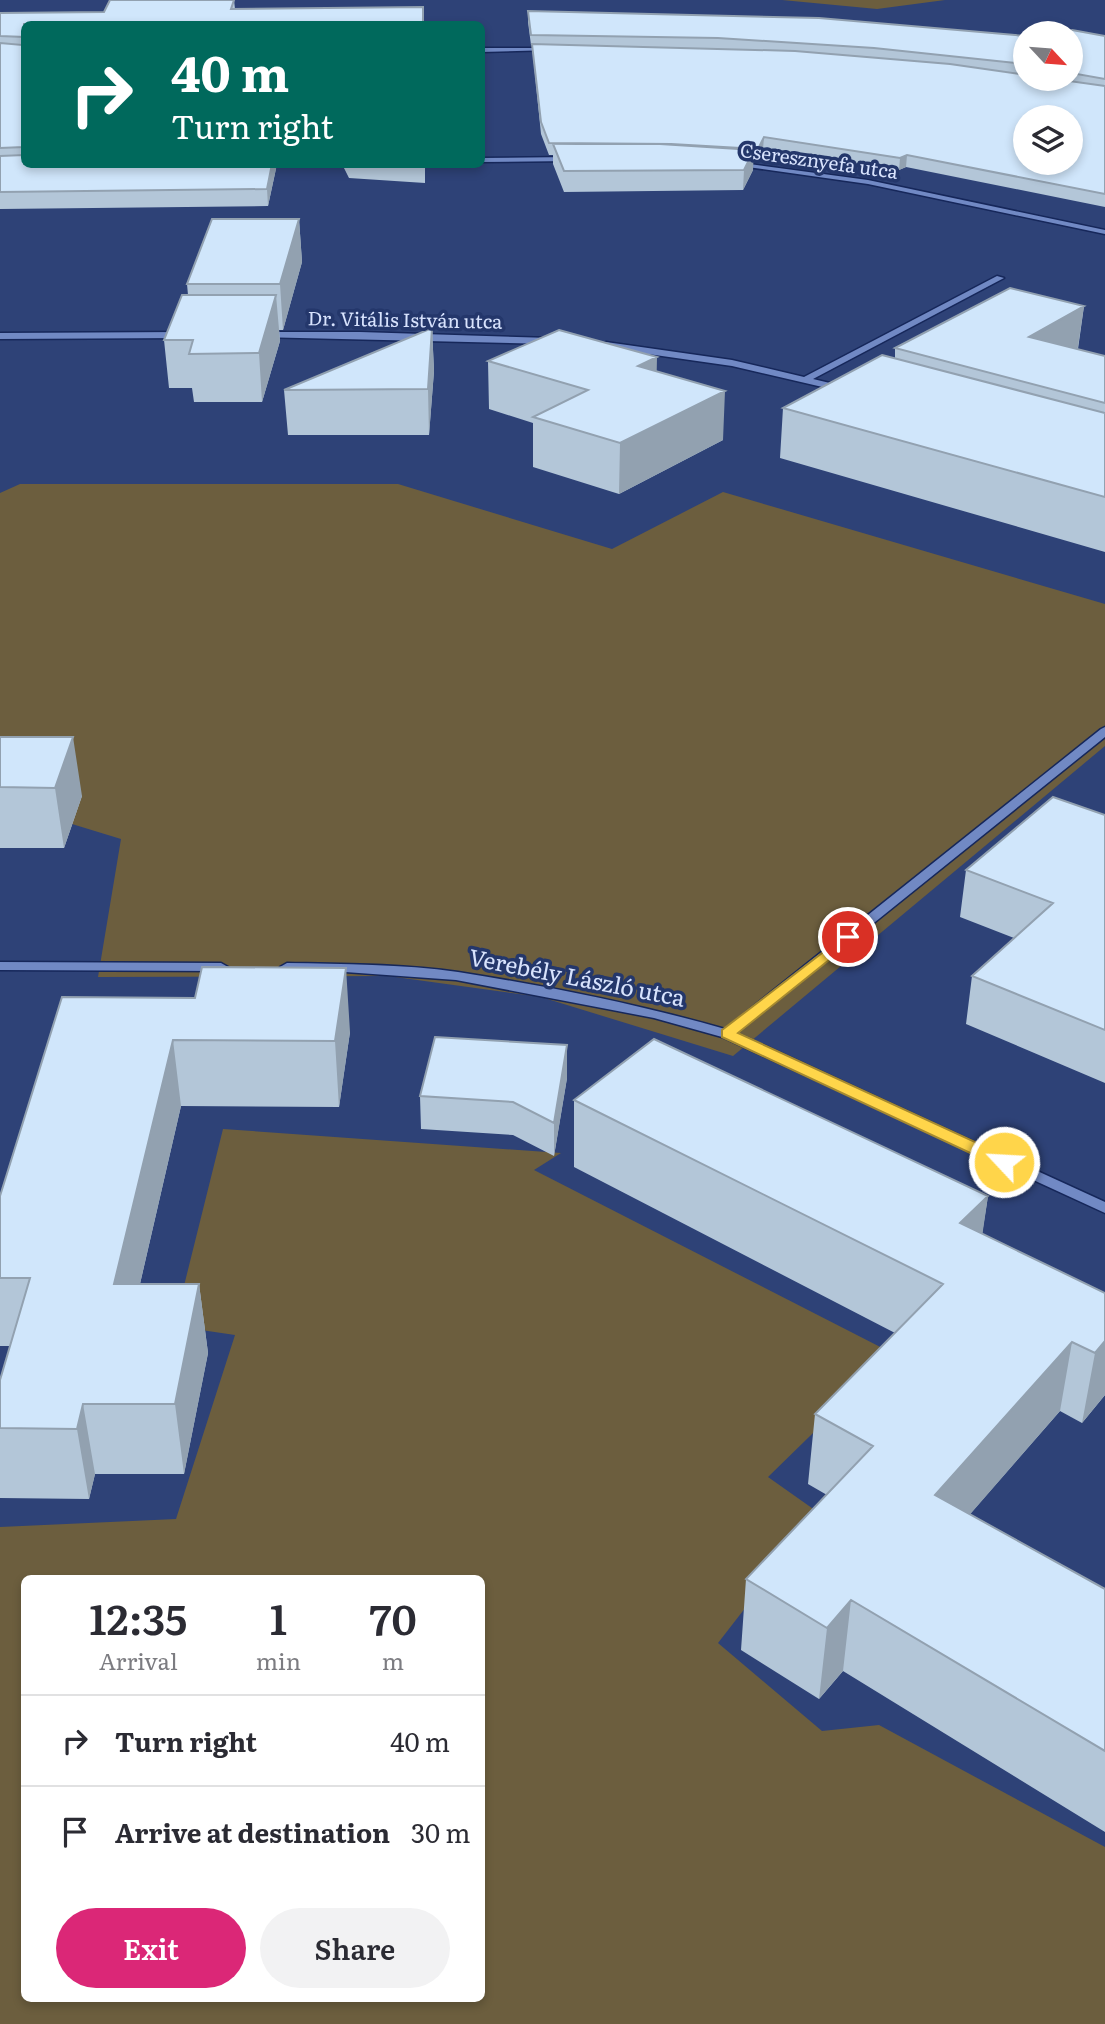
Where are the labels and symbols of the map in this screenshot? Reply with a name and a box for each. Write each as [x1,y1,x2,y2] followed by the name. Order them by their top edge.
[1013,21,1083,91] north arrow
[738,135,901,185] street label: Cseresznyefa utca
[307,303,503,335] street label: Dr. Vitális István utca
[818,907,878,967] pin
[466,938,689,1014] street label: Verebély László utca
[967,1125,1041,1199] position arrow

